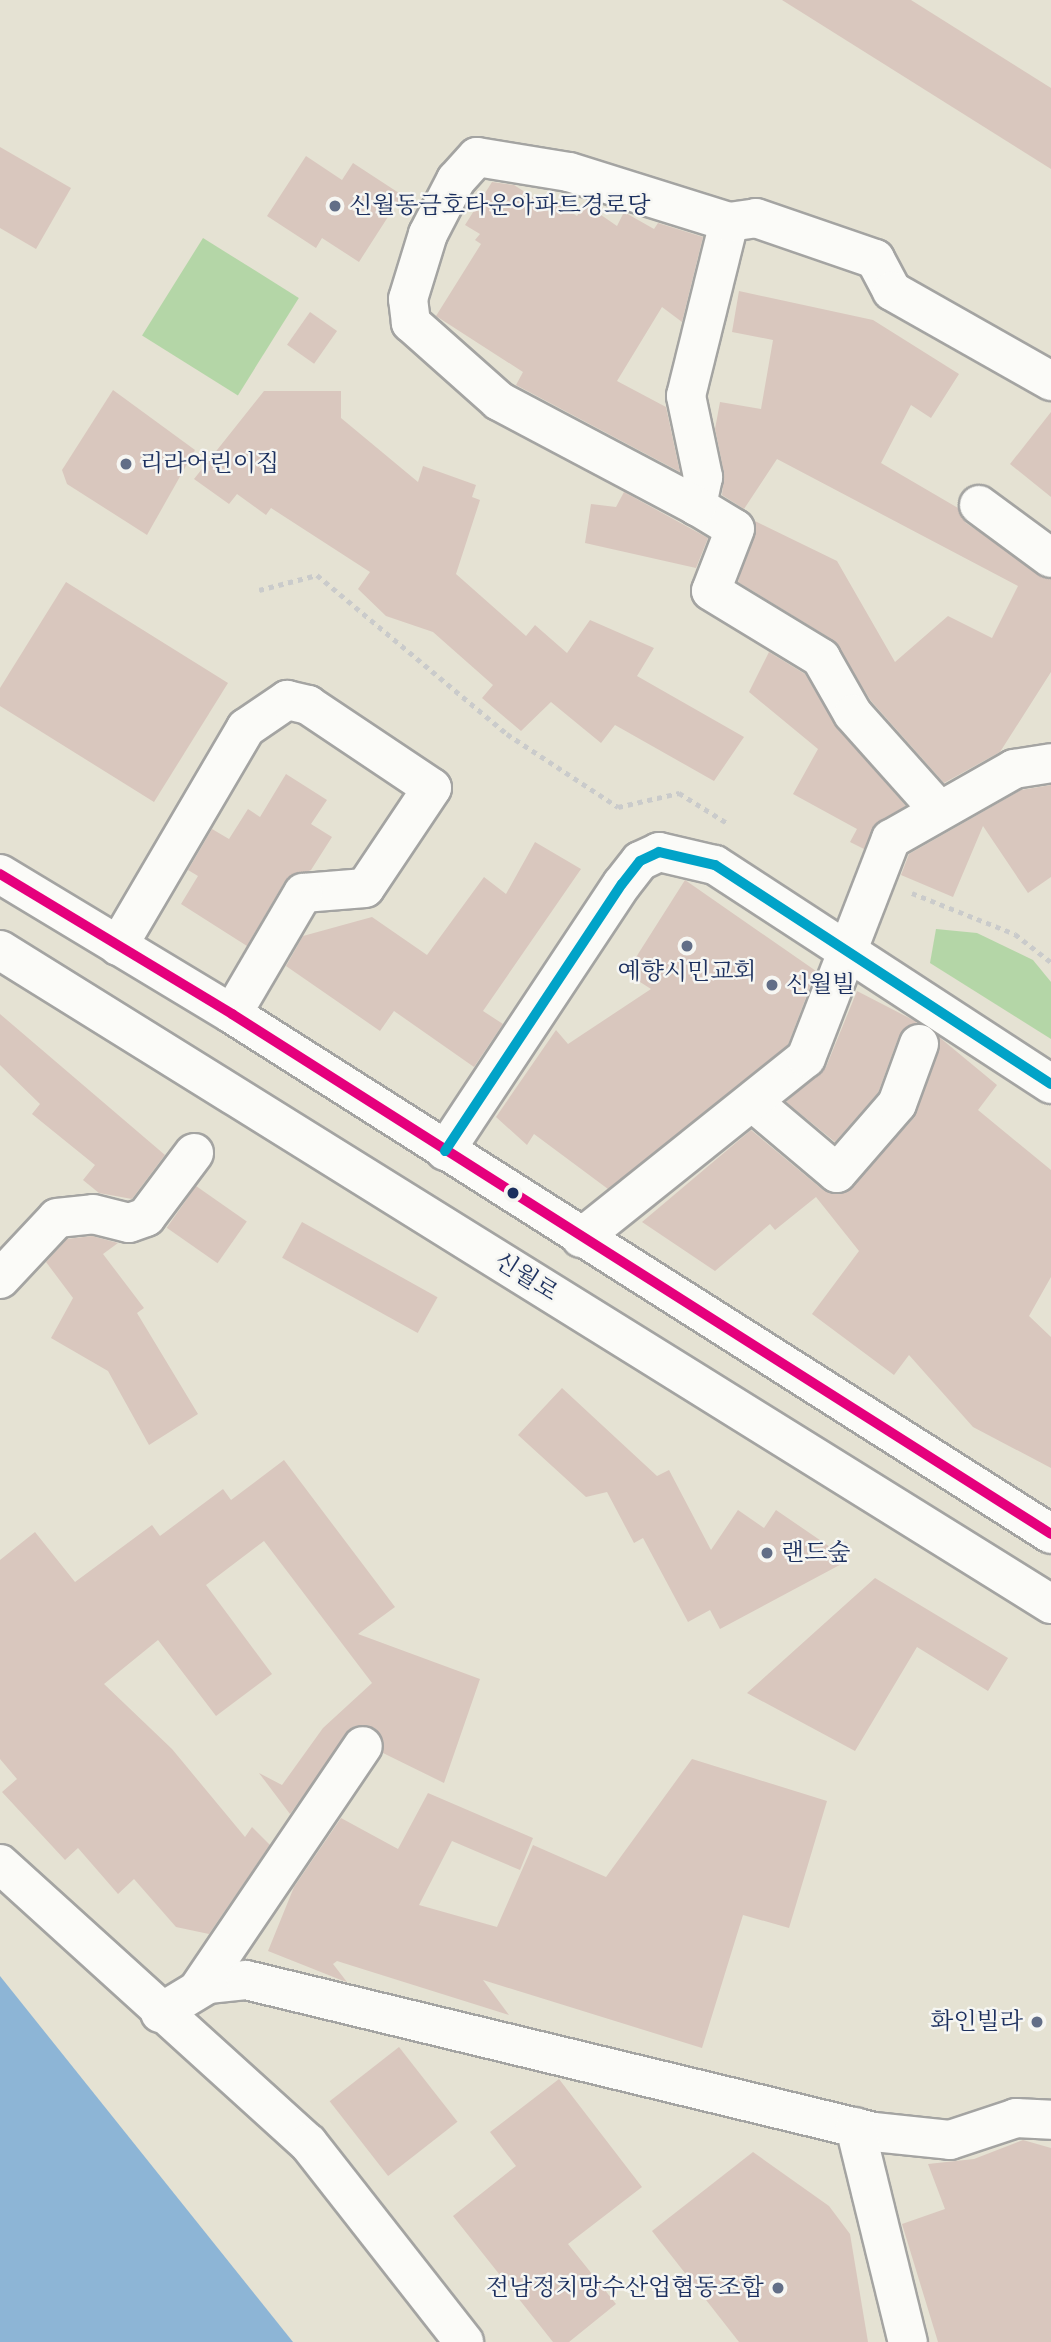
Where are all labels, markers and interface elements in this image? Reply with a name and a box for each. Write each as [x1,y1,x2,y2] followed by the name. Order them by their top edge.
[349,192,650,220] place label: 신월동금호타운아파트경로당
[327,198,343,214] marker: 신월동금호타운아파트경로당
[140,450,279,478] place label: 리라어린이집
[118,456,134,472] marker: 리라어린이집
[679,938,695,954] marker: 예향시민교회
[617,958,757,986] place label: 예향시민교회
[786,971,856,999] place label: 신월빌
[764,977,780,993] marker: 신월빌
[506,1186,520,1200] unlabelled marker
[489,1246,563,1308] street label: 신월로
[781,1539,851,1567] place label: 랜드숲
[759,1545,775,1561] marker: 랜드숲
[930,2008,1023,2036] place label: 화인빌라
[1029,2014,1045,2030] marker: 화인빌라
[486,2274,764,2302] place label: 전남정치망수산업협동조합
[770,2280,786,2296] marker: 전남정치망수산업협동조합

